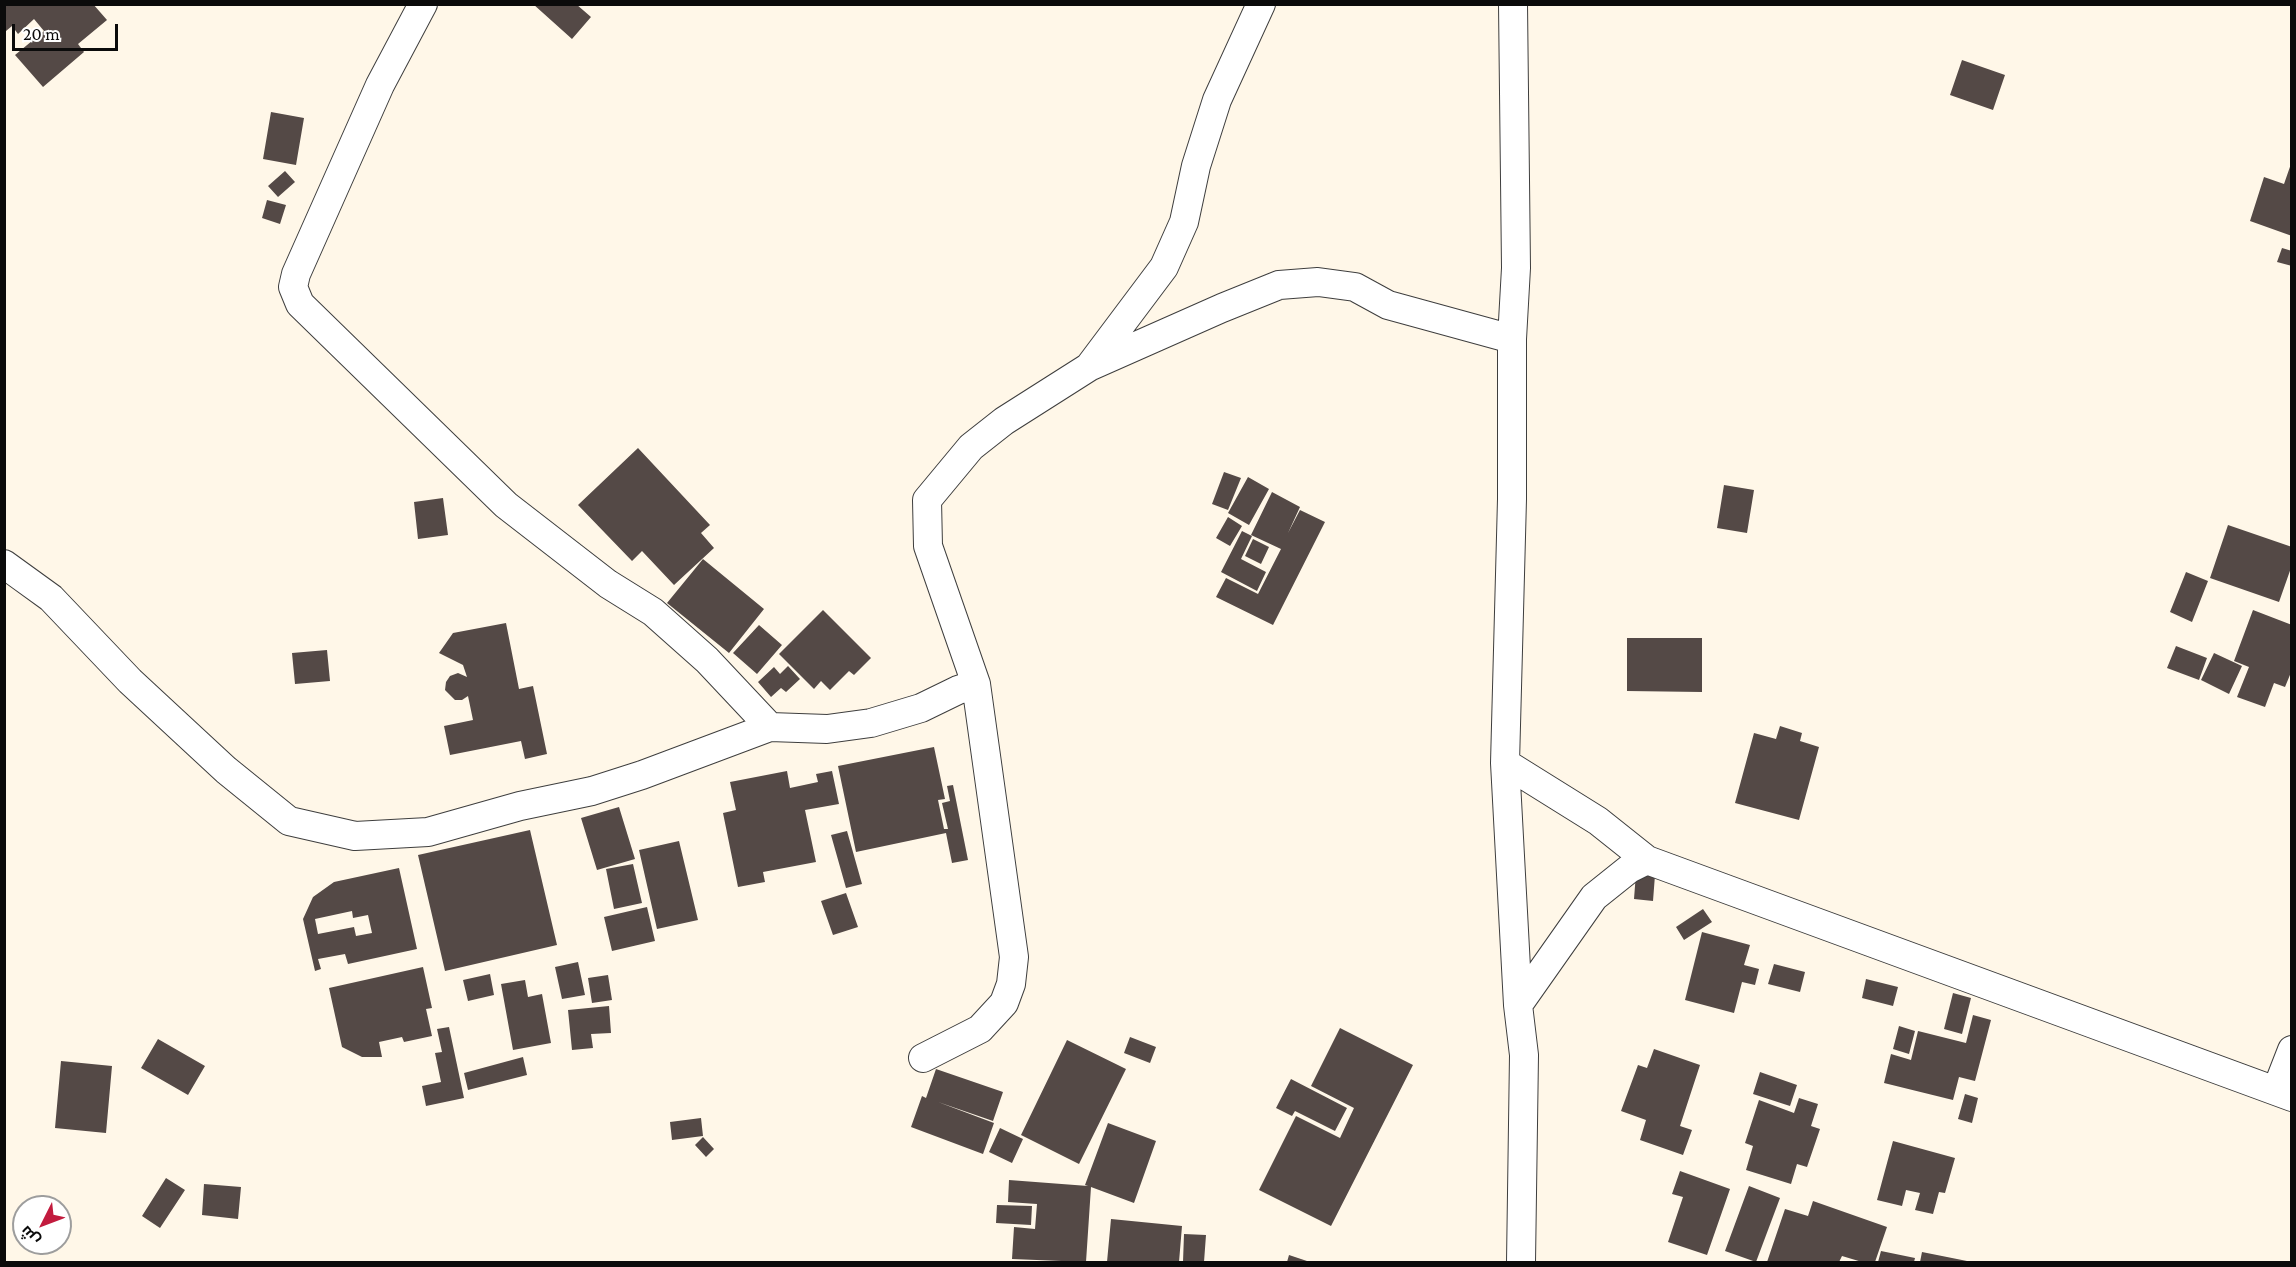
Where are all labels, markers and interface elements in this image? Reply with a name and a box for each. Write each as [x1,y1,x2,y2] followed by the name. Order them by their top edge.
[15,12,122,50] scale bar
[23,24,60,44] text: 20 m
[12,1195,72,1255] north arrow
[17,1223,43,1249] text: ش

